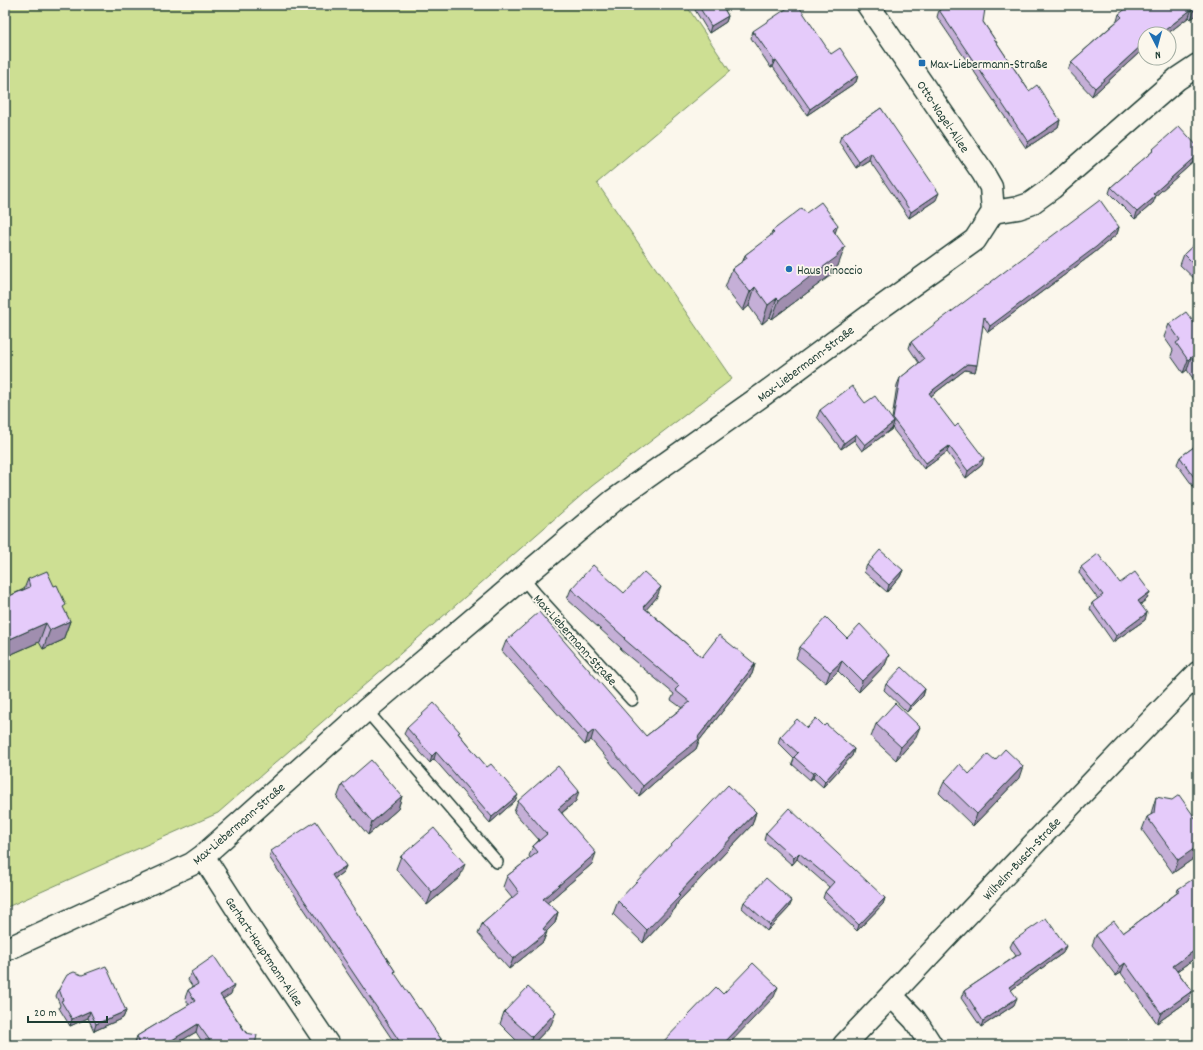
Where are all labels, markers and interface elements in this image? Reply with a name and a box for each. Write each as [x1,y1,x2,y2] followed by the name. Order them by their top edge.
[1137,26,1177,66] north arrow
[1154,46,1161,62] text: N
[930,56,1048,75] place label: Max-Liebermann-Straße
[917,58,927,68] marker: Max-Liebermann-Straße
[911,77,973,158] street label: Otto-Nagel-Allee
[797,262,863,281] place label: Haus Pinoccio
[784,264,794,274] marker: Haus Pinoccio
[754,322,859,408] street label: Max-Liebermann-Straße
[528,591,621,691] street label: Max-Liebermann-Straße
[189,779,290,871] street label: Max-Liebermann-Straße
[979,814,1067,905] street label: Wilhelm-Busch-Straße
[219,894,307,1011] street label: Gerhart-Hauptmann-Allee
[28,998,107,1024] scale bar
[34,1005,57,1022] text: 20 m

